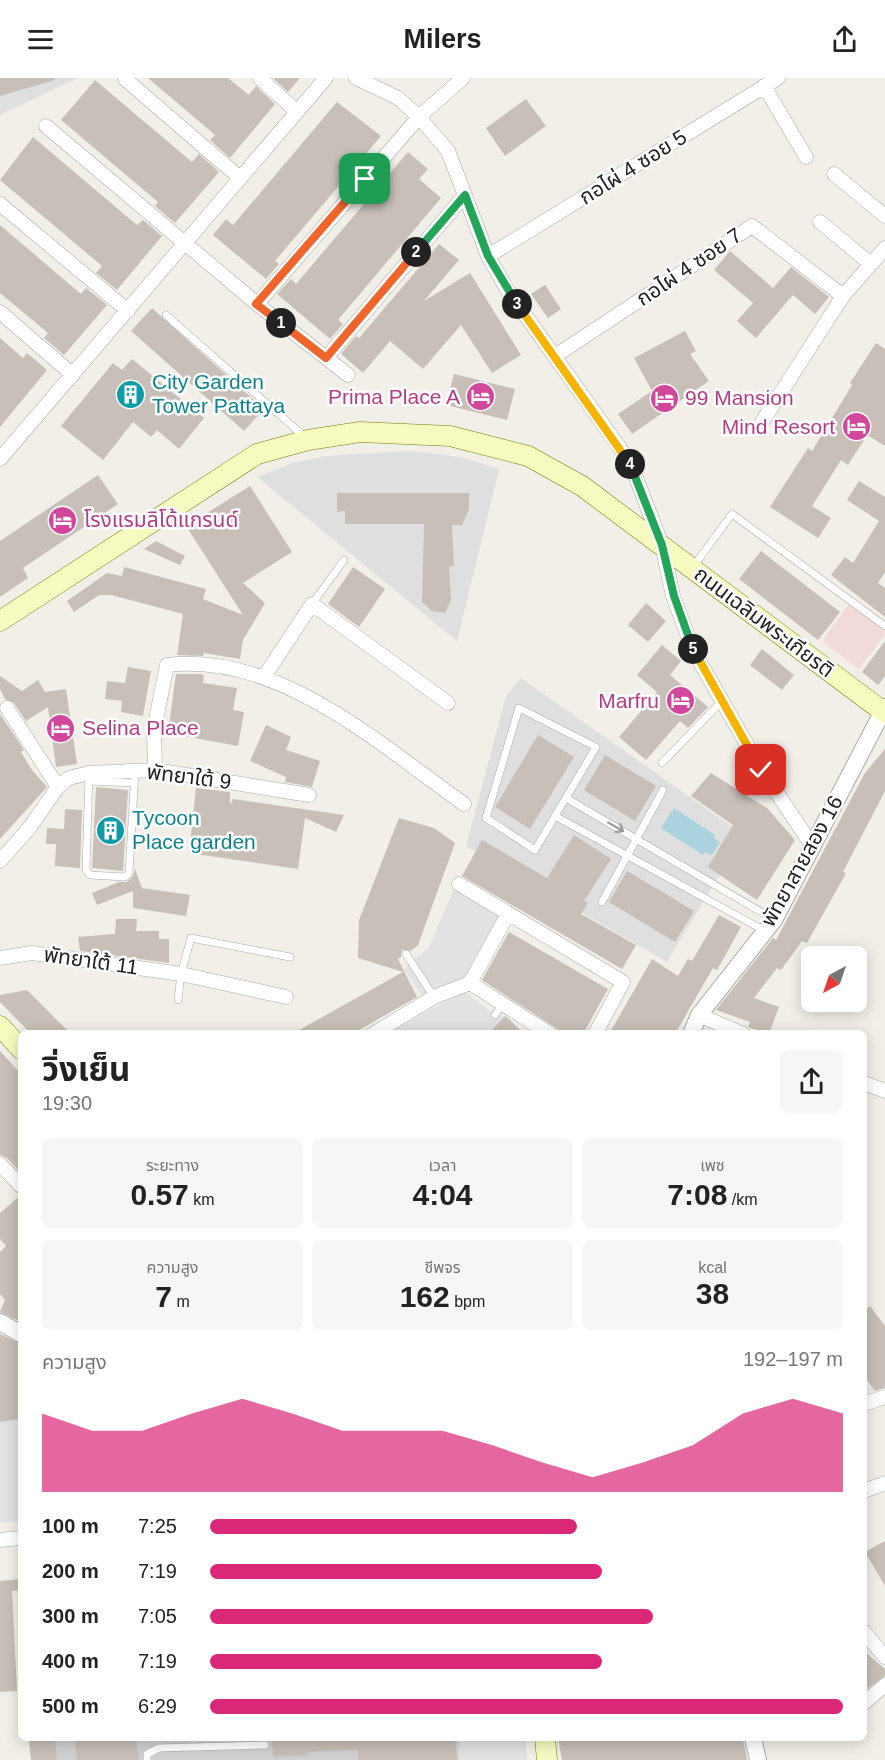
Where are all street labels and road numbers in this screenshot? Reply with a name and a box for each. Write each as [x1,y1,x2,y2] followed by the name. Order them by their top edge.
[575,125,690,209] street label: กอไผ่ 4 ซอย 5
[632,223,746,310] street label: กอไผ่ 4 ซอย 7
[690,562,839,682] street label: ถนนเฉลิมพระเกียรติ
[145,760,233,793] street label: พัทยาใต้ 9
[756,791,847,930] street label: พัทยาสายสอง 16
[42,942,140,979] street label: พัทยาใต้ 11

